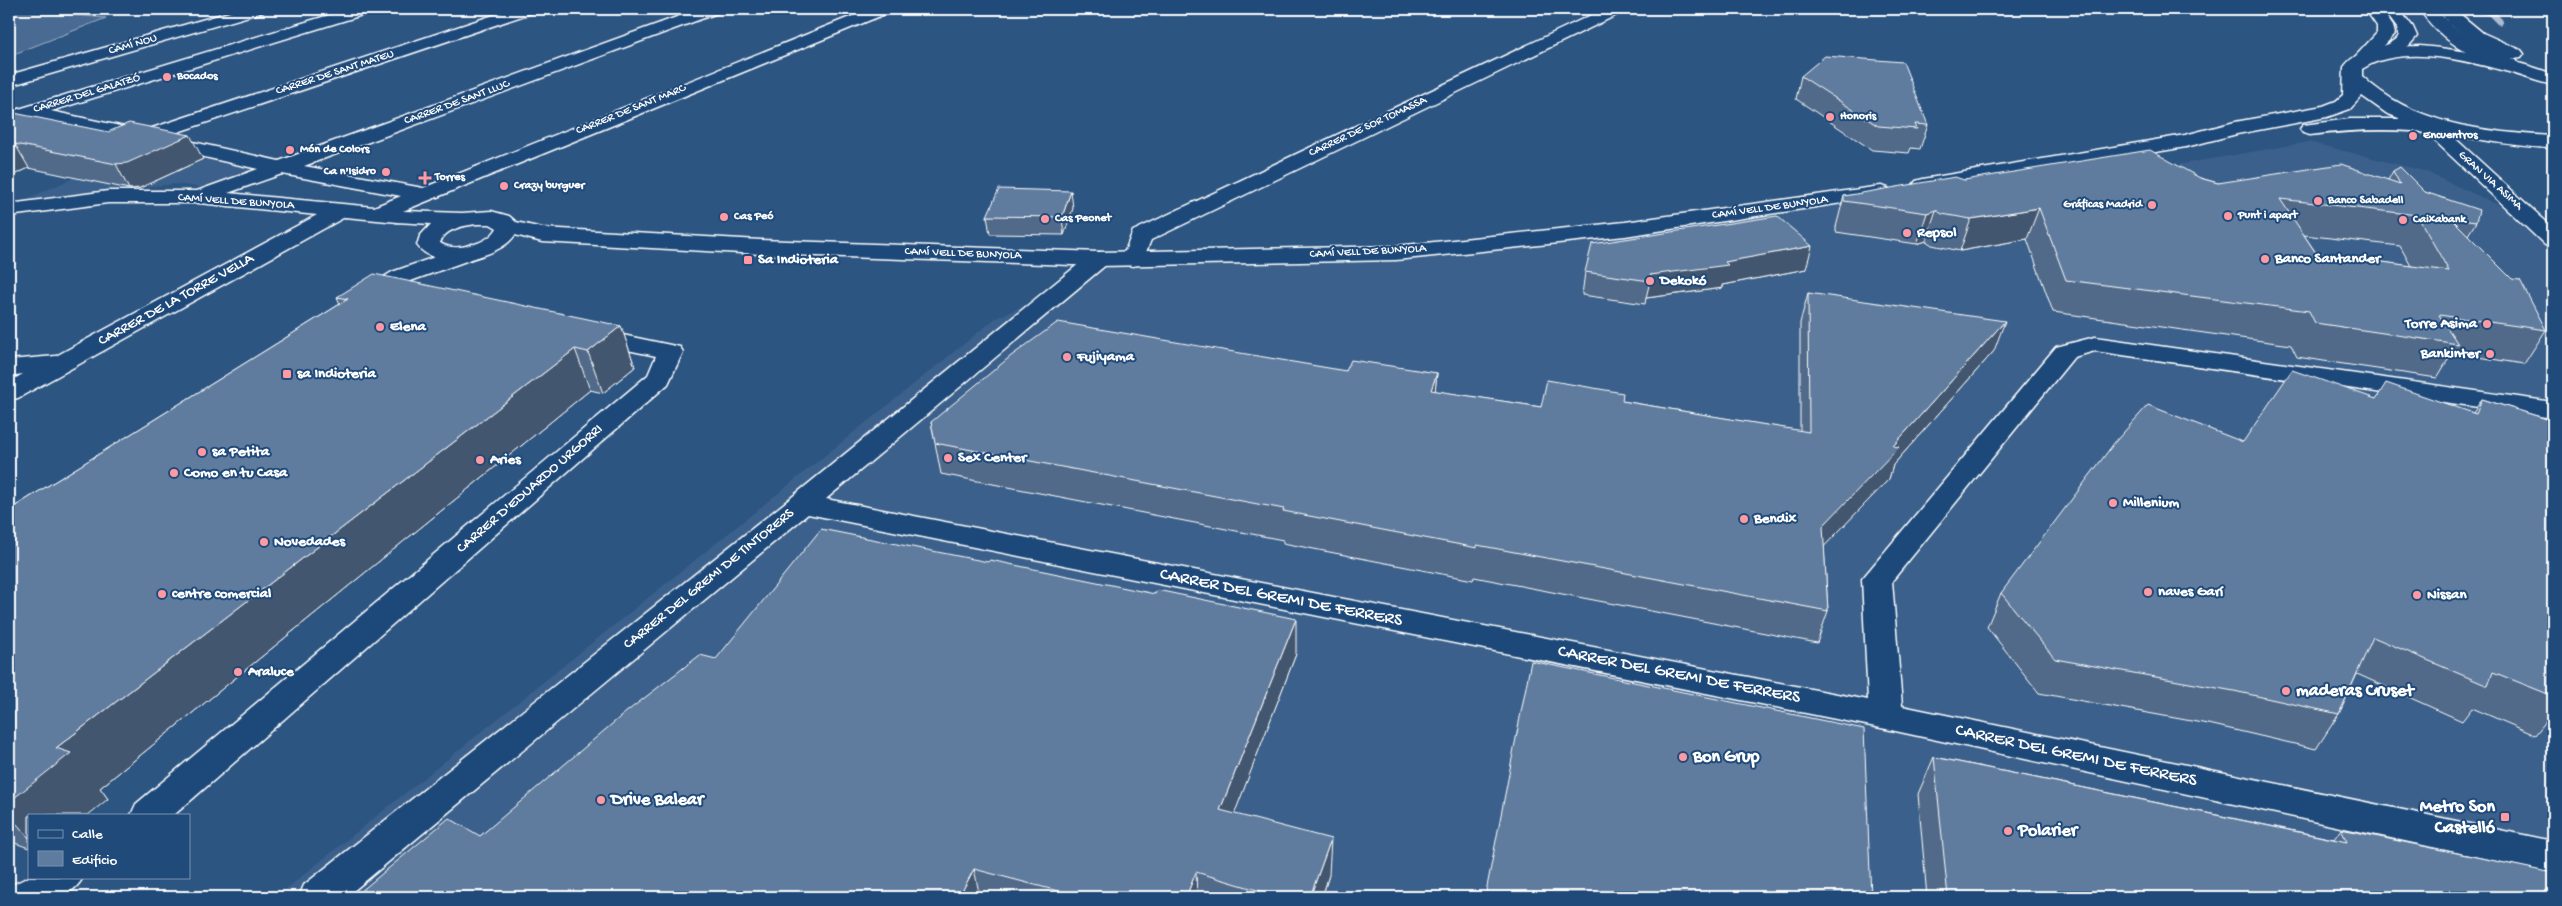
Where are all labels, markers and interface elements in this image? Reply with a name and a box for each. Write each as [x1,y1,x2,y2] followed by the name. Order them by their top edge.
[107,31,159,59] street label: CAMÍ NOU
[274,47,396,99] street label: CARRER DE SANT MATEU
[176,70,218,84] place label: Bocados
[32,71,142,117] street label: CARRER DEL GALATZÓ
[161,71,173,83] marker: Bocados
[402,77,513,129] street label: CARRER DE SANT LLUC
[574,81,689,138] street label: CARRER DE SANT MARC
[1307,93,1430,160] street label: CARRER DE SOR TOMASSA
[1840,110,1877,124] place label: Honoris
[1824,111,1836,123] marker: Honoris
[2422,129,2478,143] place label: Encuentros
[2407,130,2419,142] marker: Encuentros
[300,143,370,157] place label: Món de Colors
[284,144,296,156] marker: Món de Colors
[2455,148,2526,214] street label: GRAN VIA ASIMA
[323,165,377,179] place label: Ca n'Isidro
[380,166,392,178] marker: Ca n'Isidro
[434,171,466,185] place label: Torres
[419,172,431,184] marker: Torres
[513,179,586,193] place label: Crazy burguer
[498,180,510,192] marker: Crazy burguer
[177,191,296,213] street label: CAMÍ VELL DE BUNYOLA
[1711,193,1830,223] street label: CAMÍ VELL DE BUNYOLA
[2327,194,2404,208] place label: Banco Sabadell
[2312,195,2324,207] marker: Banco Sabadell
[2063,198,2144,212] place label: Gráficas Madrid
[2146,199,2158,211] marker: Gráficas Madrid
[2237,209,2299,223] place label: Punt i apart
[733,210,774,224] place label: Cas Peó
[2222,210,2234,222] marker: Punt i apart
[718,211,730,223] marker: Cas Peó
[1054,212,1112,226] place label: Cas Peonet
[1039,213,1051,225] marker: Cas Peonet
[2412,213,2467,227] place label: Caixabank
[2397,214,2409,226] marker: Caixabank
[1916,224,1957,242] place label: Repsol
[1901,227,1913,239] marker: Repsol
[1309,242,1428,262] street label: CAMÍ VELL DE BUNYOLA
[904,245,1022,263] street label: CAMÍ VELL DE BUNYOLA
[95,249,258,350] street label: CARRER DE LA TORRE VELLA
[2274,250,2382,268] place label: Banco Santander
[758,251,839,269] place label: Sa Indioteria
[2259,253,2271,265] marker: Banco Santander
[742,254,754,266] marker: Sa Indioteria
[1658,272,1707,290] place label: Dekokó
[1644,275,1656,287] marker: Dekokó
[2404,315,2478,333] place label: Torre Asima
[390,318,427,336] place label: Elena
[2481,318,2493,330] marker: Torre Asima
[374,321,386,333] marker: Elena
[2420,345,2482,363] place label: Bankinter
[1076,348,1135,366] place label: Fujiyama
[2484,348,2496,360] marker: Bankinter
[1061,351,1073,363] marker: Fujiyama
[297,365,376,383] place label: sa Indioteria
[281,368,293,380] marker: sa Indioteria
[453,420,607,558] street label: CARRER D'EDUARDO URGORRI
[212,443,270,461] place label: sa Petita
[196,446,208,458] marker: sa Petita
[958,449,1028,467] place label: Sex Center
[489,451,522,469] place label: Aries
[942,452,954,464] marker: Sex Center
[474,454,486,466] marker: Aries
[183,464,288,482] place label: Como en tu Casa
[168,467,180,479] marker: Como en tu Casa
[2123,494,2179,512] place label: Millenium
[2107,497,2119,509] marker: Millenium
[620,504,798,653] street label: CARRER DEL GREMI DE TINTORERS
[1753,510,1797,528] place label: Bendix
[1738,513,1750,525] marker: Bendix
[274,533,347,551] place label: Novedades
[258,536,270,548] marker: Novedades
[1158,564,1405,632] street label: CARRER DEL GREMI DE FERRERS
[2158,583,2224,601] place label: naves Garí
[172,585,272,603] place label: centre comercial
[2142,586,2154,598] marker: naves Garí
[2427,586,2467,604] place label: Nissan
[156,588,168,600] marker: centre comercial
[2411,589,2423,601] marker: Nissan
[1556,641,1803,709] street label: CARRER DEL GREMI DE FERRERS
[247,663,295,681] place label: Araluce
[232,666,244,678] marker: Araluce
[2296,681,2415,702] place label: maderas Cruset
[2280,685,2292,697] marker: maderas Cruset
[1953,720,2199,792] street label: CARRER DEL GREMI DE FERRERS
[1692,747,1760,768] place label: Bon Grup
[1677,751,1689,763] marker: Bon Grup
[609,790,706,811] place label: Drive Balear
[595,794,607,806] marker: Drive Balear
[2420,797,2496,839] place label: Metro Son Castelló
[2499,811,2511,823] marker: Metro Son Castelló
[28,814,190,878] legend
[2017,821,2080,842] place label: Polarier
[2002,825,2014,837] marker: Polarier
[72,826,103,844] text: Calle
[72,852,118,870] text: Edificio

